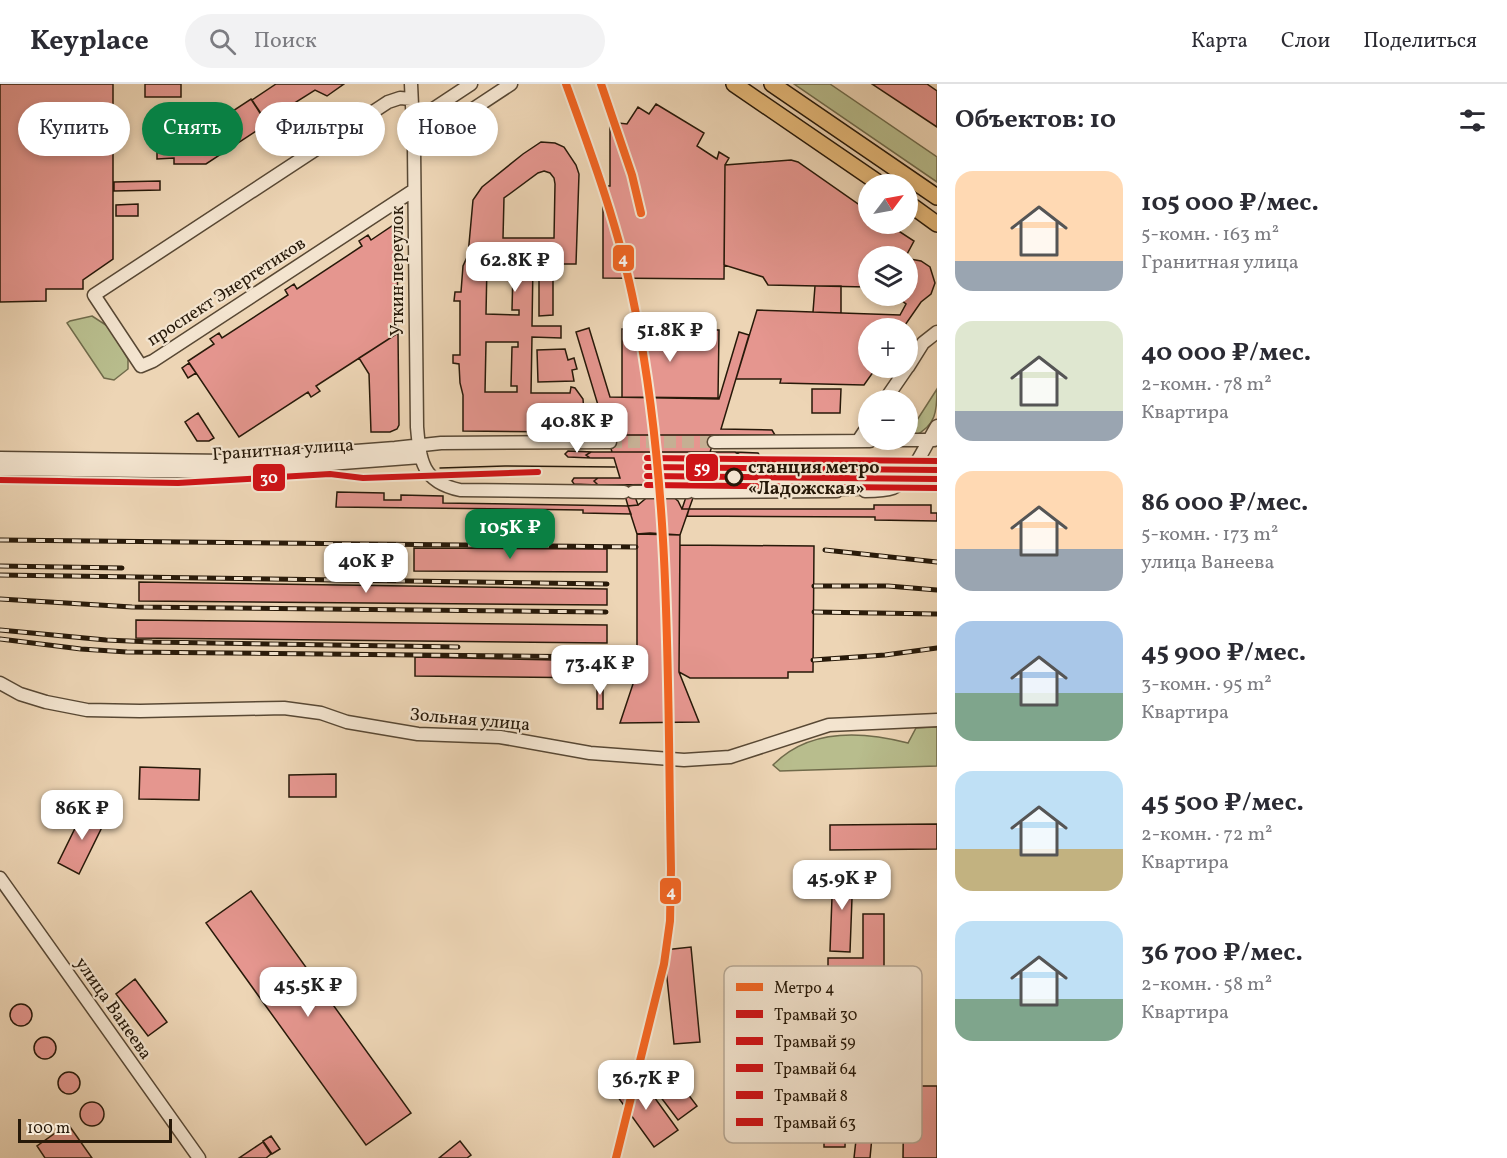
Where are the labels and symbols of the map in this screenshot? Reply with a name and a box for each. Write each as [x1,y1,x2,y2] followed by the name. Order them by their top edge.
[858,174,918,234] north arrow
[386,205,411,336] street label: Уткин переулок
[143,231,311,353] street label: проспект Энергетиков
[460,242,570,293] pin: 62.8K ₽
[612,244,635,272] line badge: 4
[618,249,628,271] text: 4
[615,312,725,363] pin: 51.8K ₽
[522,403,632,454] pin: 40.8K ₽
[211,433,355,468] street label: Гранитная улица
[685,453,719,482] line badge: 59
[748,456,880,502] place label: станция метро «Ладожская»
[694,458,710,480] text: 59
[252,463,286,492] line badge: 30
[260,468,278,490] text: 30
[725,468,743,486] marker: станция метро «Ладожская»
[461,509,559,560] pin: 105K ₽
[324,543,408,594] pin: 40K ₽
[545,645,655,696] pin: 73.4K ₽
[409,703,531,738] street label: Зольная улица
[40,790,124,841] pin: 86K ₽
[787,860,897,911] pin: 45.9K ₽
[659,877,682,905] line badge: 4
[666,882,676,904] text: 4
[68,953,157,1065] street label: улица Ванеева
[724,966,922,1143] legend
[253,967,363,1018] pin: 45.5K ₽
[774,978,835,1000] text: Метро 4
[774,1005,857,1027] text: Трамвай 30
[774,1032,856,1054] text: Трамвай 59
[774,1059,857,1081] text: Трамвай 64
[591,1060,701,1111] pin: 36.7K ₽
[774,1086,848,1108] text: Трамвай 8
[774,1113,856,1135] text: Трамвай 63
[18,1116,172,1144] scale bar

